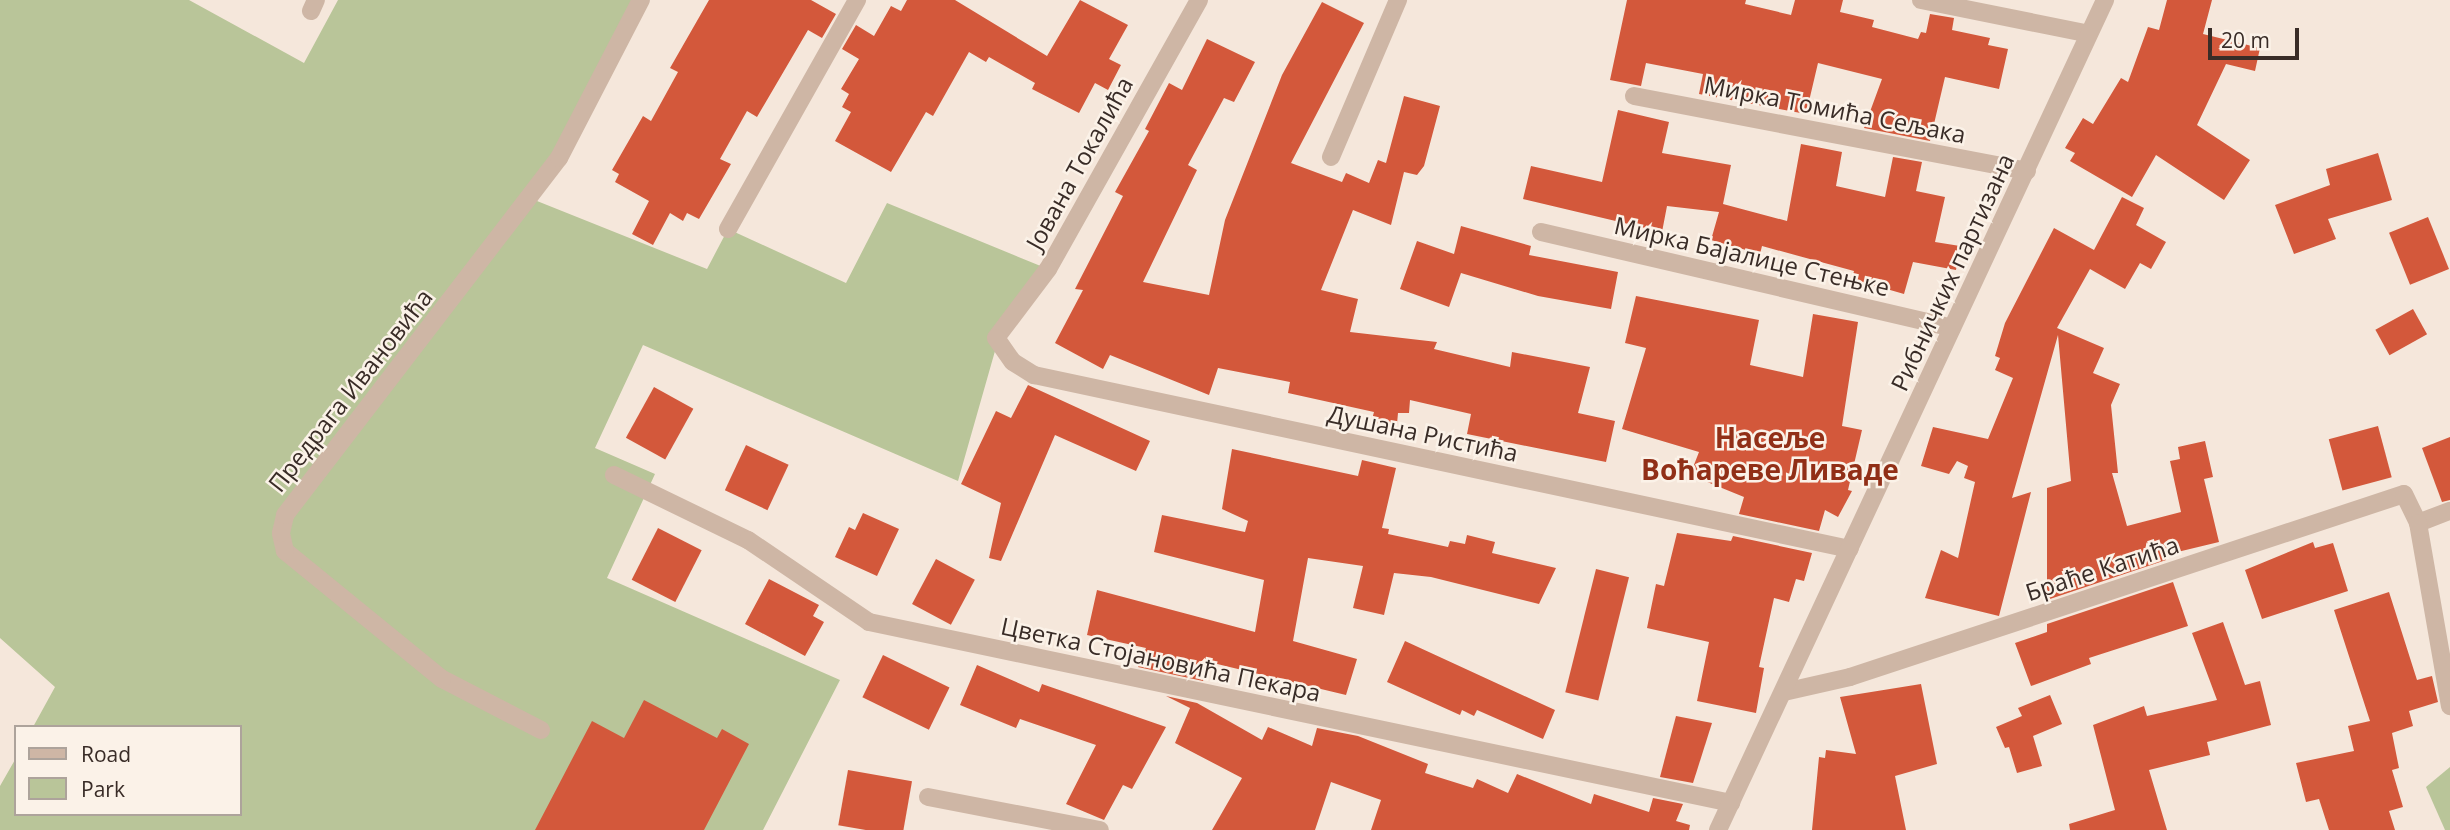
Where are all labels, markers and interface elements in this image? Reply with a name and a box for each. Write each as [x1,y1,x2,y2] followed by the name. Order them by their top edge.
[2212,14,2303,58] scale bar
[2221,26,2270,54] text: 20 m
[1702,69,1968,149] street label: Мирка Томића Сељака
[1020,72,1138,254] street label: Јована Токалића
[1884,149,2020,395] street label: Рибничких партизана
[1612,210,1892,302] street label: Мирка Бајалице Стењке
[262,283,438,497] street label: Предрага Ивановића
[1325,399,1521,467] street label: Душана Ристића
[1641,420,1899,486] district label: Насеље Воћареве Ливаде
[2022,530,2182,606] street label: Браће Катића
[999,611,1323,707] street label: Цветка Стојановића Пекара
[14,725,242,816] legend
[81,740,131,768] text: Road
[81,775,125,803] text: Park

